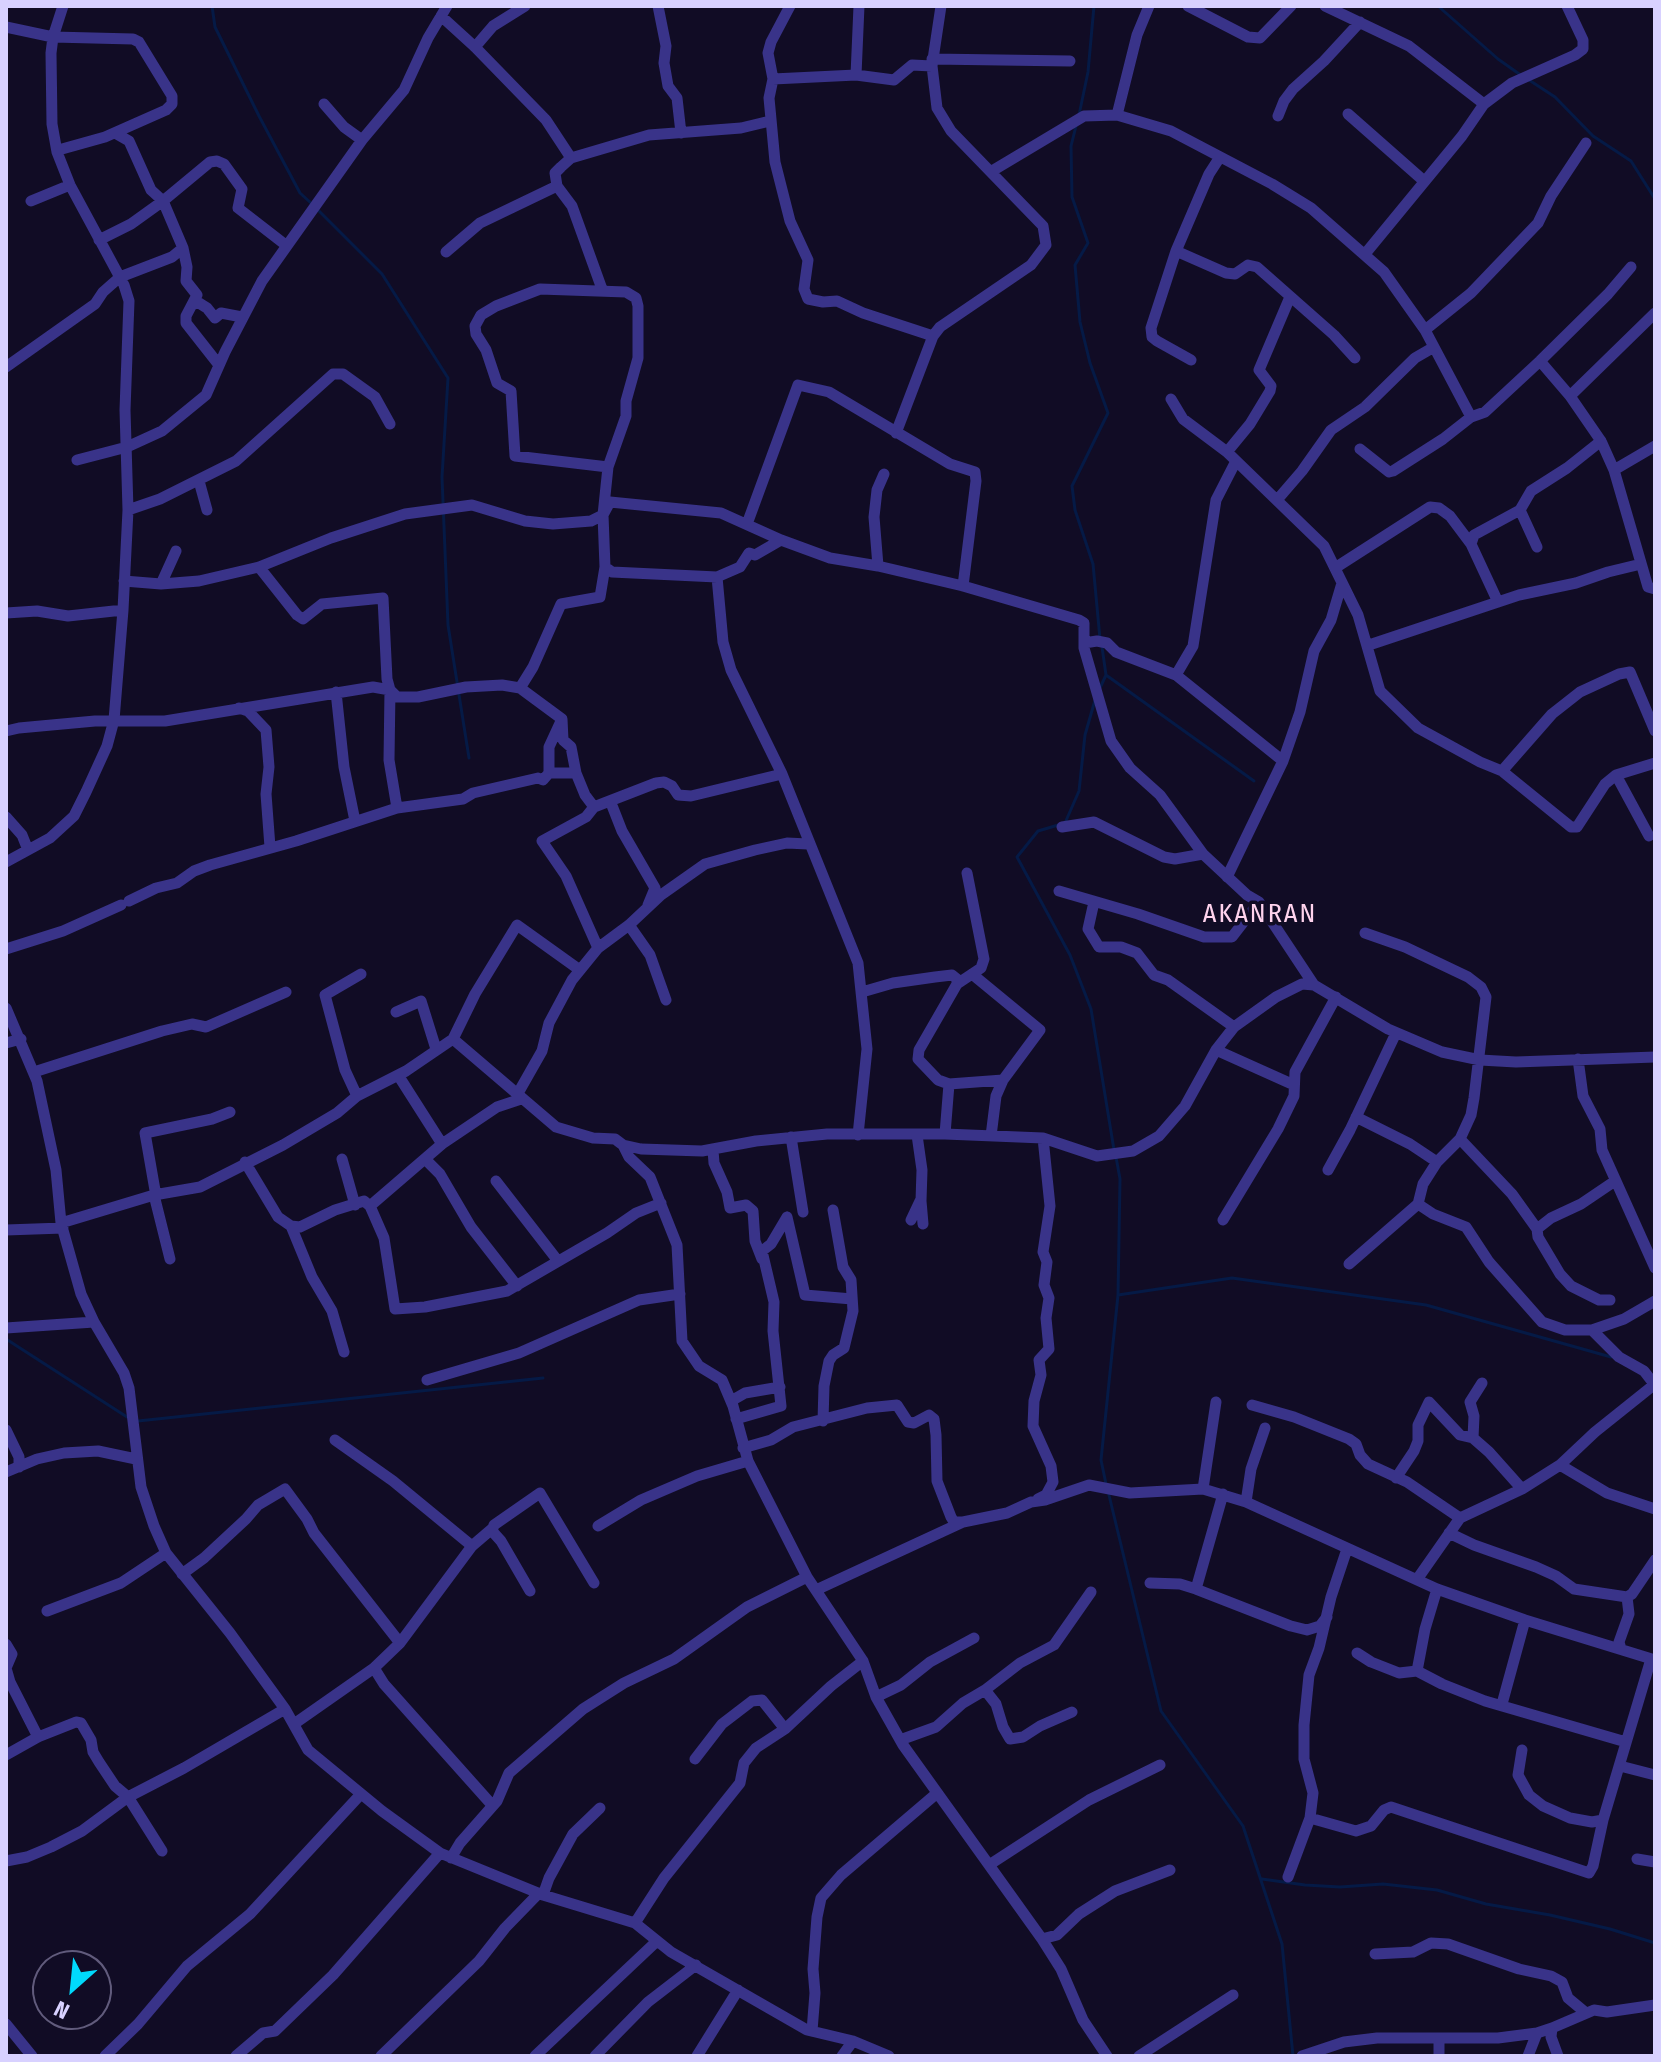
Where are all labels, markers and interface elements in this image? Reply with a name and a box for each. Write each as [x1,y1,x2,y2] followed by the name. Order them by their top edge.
[1203,899,1317,931] district label: AKANRAN
[32,1950,112,2030] north arrow
[50,1995,74,2025] text: N

